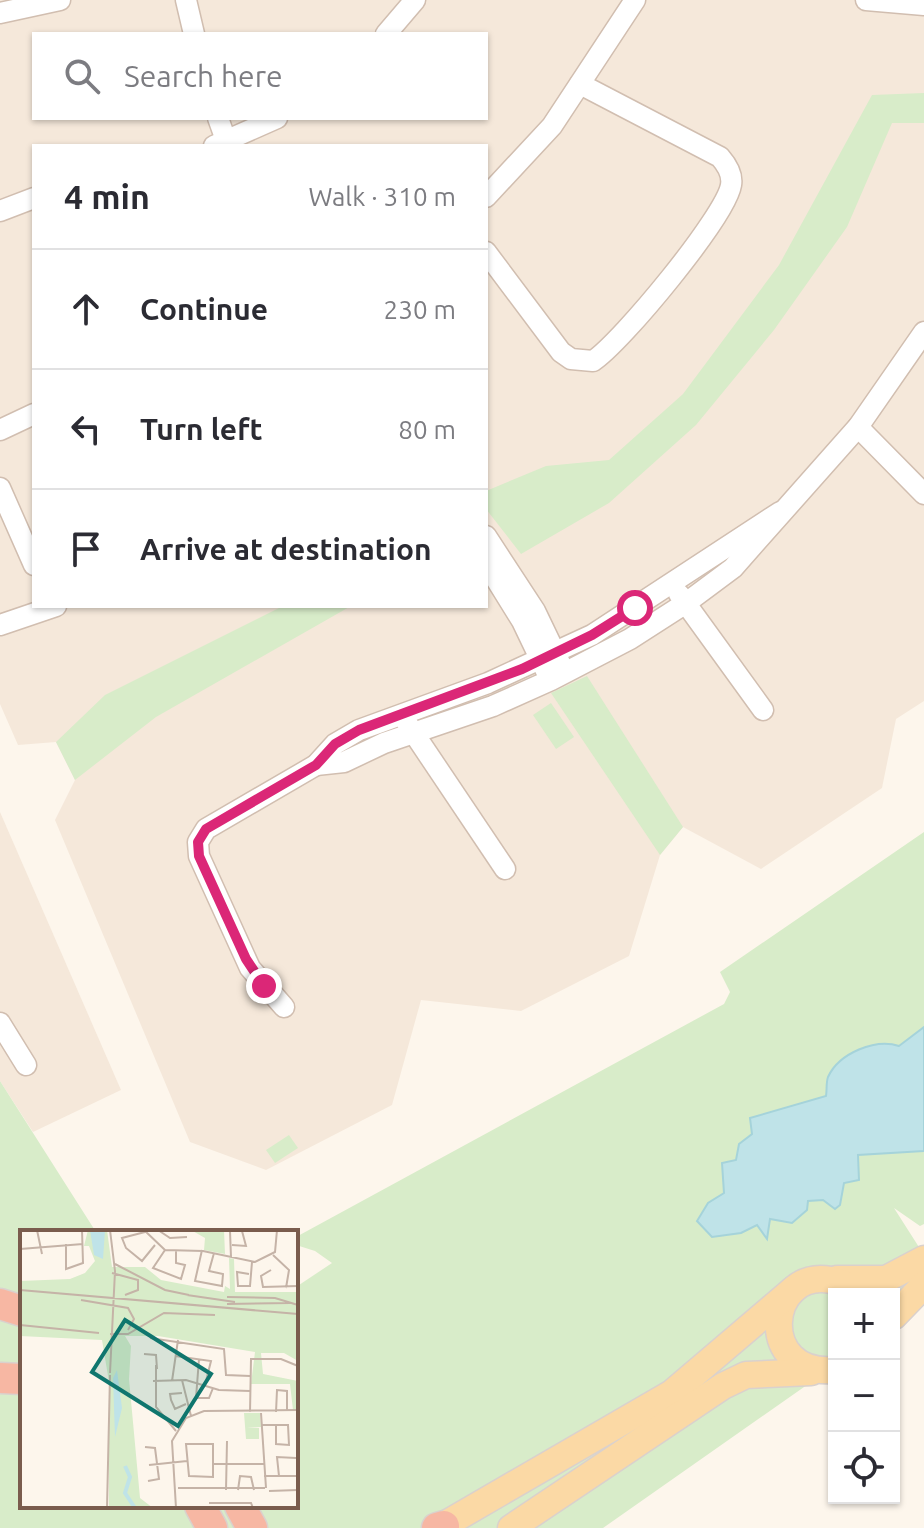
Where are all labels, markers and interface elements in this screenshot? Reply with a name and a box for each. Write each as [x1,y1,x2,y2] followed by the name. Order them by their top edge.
[32,32,488,120] search box
[60,54,104,98] icon: search
[124,59,283,93] text: Search here
[64,177,150,215] text: 4 min
[308,182,456,211] text: Walk · 310 m
[64,287,108,331] icon: ahead
[140,292,268,326] text: Continue
[384,295,456,324] text: 230 m
[64,407,108,451] icon: left
[140,412,262,446] text: Turn left
[398,415,456,444] text: 80 m
[64,527,108,571] icon: arrive
[140,532,432,566] text: Arrive at destination
[617,590,653,626] route start
[246,968,282,1004] route end
[20,1230,298,1508] inset map
[828,1288,900,1504] map controls
[828,1288,900,1360] button: +
[828,1360,900,1432] button: −
[828,1432,900,1504] button: locate

